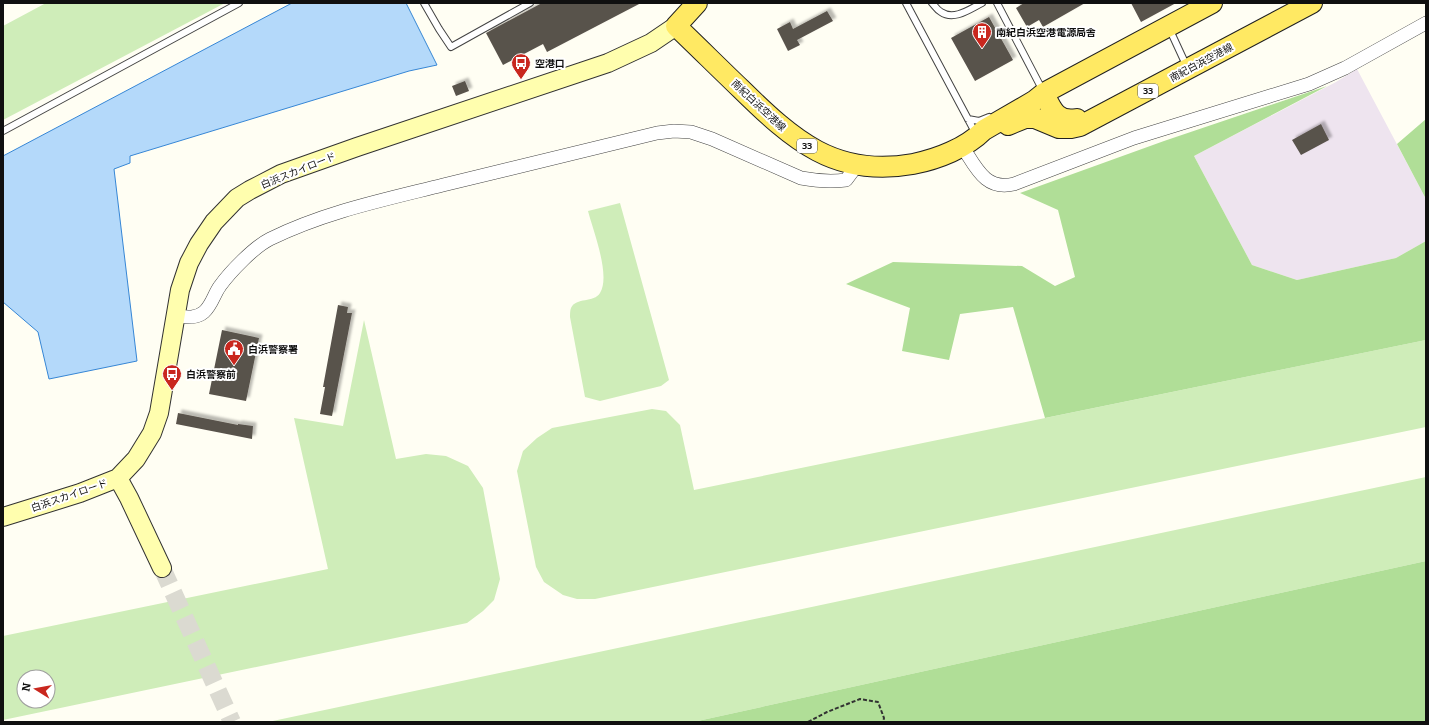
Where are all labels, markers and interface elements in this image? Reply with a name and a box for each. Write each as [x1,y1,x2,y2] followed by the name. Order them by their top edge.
[971,21,993,49] building icon: 南紀白浜空港電源局舎
[996,27,1096,39] place label: 南紀白浜空港電源局舎
[1168,41,1235,85] street label: 南紀白浜空港線
[510,52,532,80] bus stop icon: 空港口
[535,58,565,70] place label: 空港口
[729,77,788,134] street label: 南紀白浜空港線
[1138,84,1158,98] road number: 33
[797,139,817,153] road number: 33
[259,150,338,191] street label: 白浜スカイロード
[223,338,245,366] public building icon: 白浜警察署
[248,344,298,356] place label: 白浜警察署
[161,363,183,391] bus stop icon: 白浜警察前
[186,369,236,381] place label: 白浜警察前
[30,477,109,515] street label: 白浜スカイロード
[16,669,56,709] north arrow
[19,681,34,693] text: N

